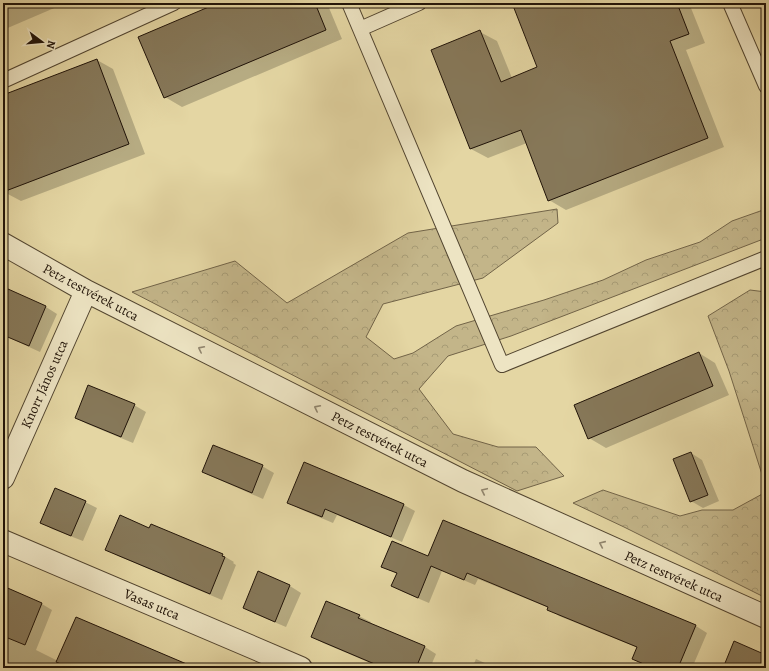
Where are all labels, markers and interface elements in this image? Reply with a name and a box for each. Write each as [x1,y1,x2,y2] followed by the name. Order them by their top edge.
[22,22,62,62] north arrow
[43,39,59,51] text: N
[39,259,143,326] street label: Petz testvérek utca
[16,336,73,432] street label: Knorr János utca
[198,346,206,354] one-way arrow
[314,405,322,413] one-way arrow
[328,407,432,472] street label: Petz testvérek utca
[480,488,488,496] one-way arrow
[599,541,607,549] one-way arrow
[621,546,727,607] street label: Petz testvérek utca
[120,584,183,625] street label: Vasas utca

